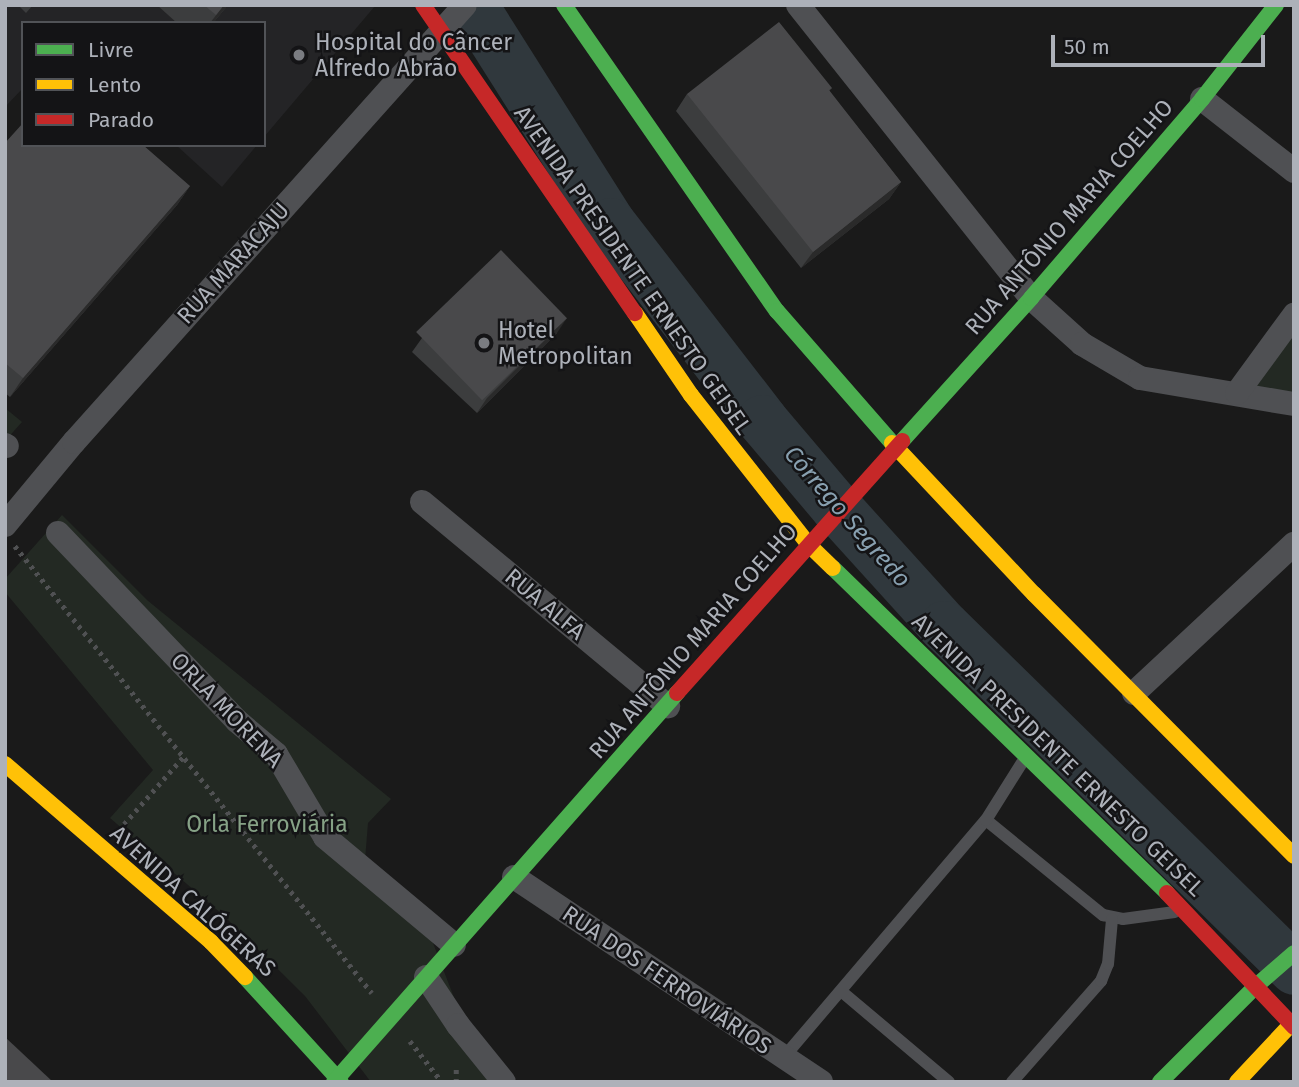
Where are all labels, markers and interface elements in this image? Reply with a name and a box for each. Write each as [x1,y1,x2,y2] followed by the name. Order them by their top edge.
[21,21,266,147] legend
[1054,21,1268,65] scale bar
[315,28,512,82] place label: Hospital do Câncer Alfredo Abrão
[1064,34,1110,60] text: 50 m
[88,37,134,63] text: Livre
[289,45,309,65] marker: Hospital do Câncer Alfredo Abrão
[88,72,141,98] text: Lento
[959,94,1179,340] street label: RUA ANTÔNIO MARIA COELHO
[508,100,758,440] street label: AVENIDA PRESIDENTE ERNESTO GEISEL
[88,107,154,133] text: Parado
[171,196,295,330] street label: RUA MARACAJU
[498,316,633,370] place label: Hotel Metropolitan
[476,335,492,351] marker: Hotel Metropolitan
[778,440,916,594] water label: Córrego Segredo
[583,518,803,764] street label: RUA ANTÔNIO MARIA COELHO
[499,563,591,645] street label: RUA ALFA
[906,608,1210,902] street label: AVENIDA PRESIDENTE ERNESTO GEISEL
[165,647,289,773] street label: ORLA MORENA
[186,810,348,838] park label: Orla Ferroviária
[105,819,281,983] street label: AVENIDA CALÓGERAS
[557,900,777,1060] street label: RUA DOS FERROVIÁRIOS

